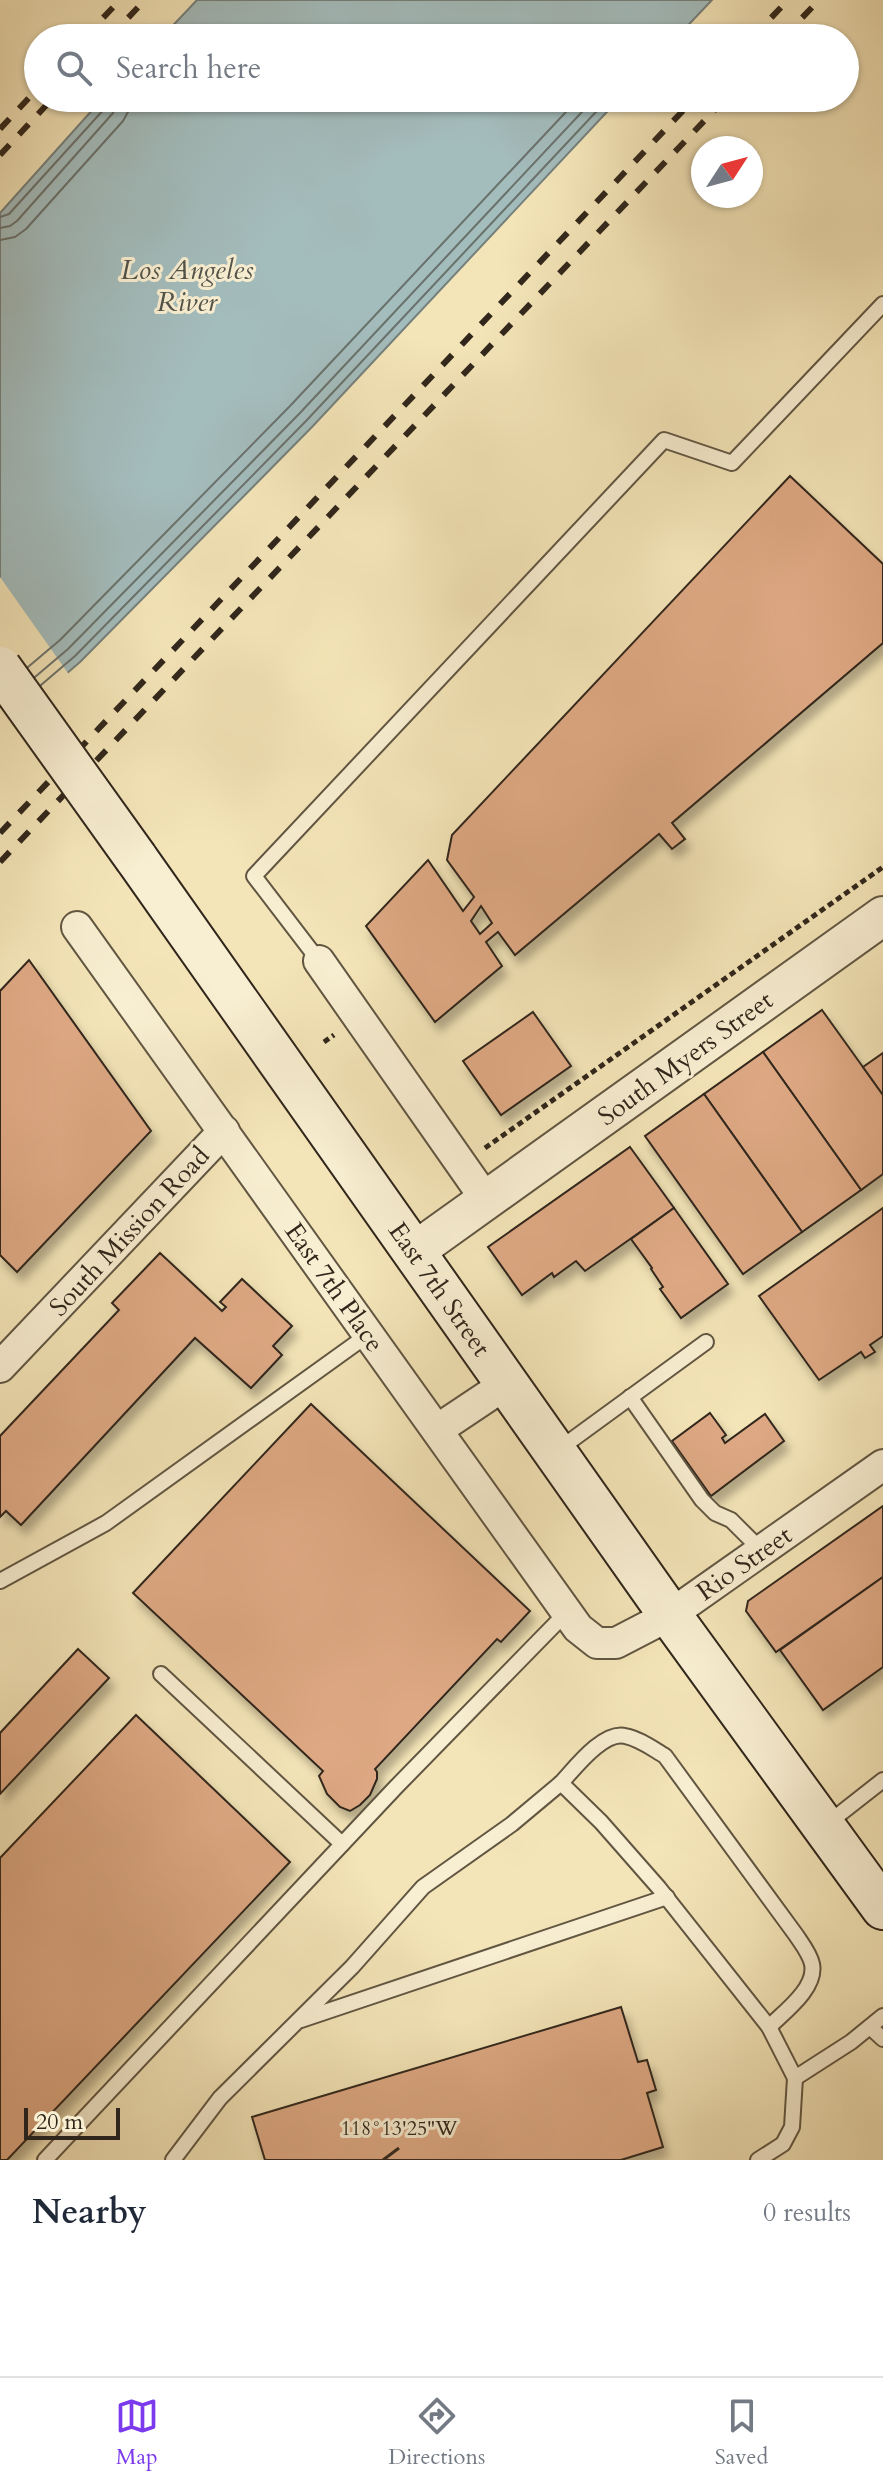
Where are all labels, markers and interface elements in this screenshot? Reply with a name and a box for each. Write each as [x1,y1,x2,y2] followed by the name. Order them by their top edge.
[24,24,859,112] search box
[52,46,96,90] icon: search
[116,48,261,89] text: Search here
[691,136,763,208] north arrow
[120,251,254,321] water label: Los Angeles River
[591,983,780,1134] street label: South Myers Street
[41,1139,217,1324] street label: South Mission Road
[277,1215,392,1359] street label: East 7th Place
[380,1215,499,1363] street label: East 7th Street
[690,1518,799,1609] street label: Rio Street
[24,2104,120,2140] scale bar
[36,2107,83,2137] text: 20 m
[341,2115,458,2142] text: 118°13'25"W
[32,2189,147,2235] text: Nearby
[763,2195,851,2230] text: 0 results
[115,2394,159,2472] tab: Map
[388,2394,485,2472] tab: Directions
[715,2394,768,2472] tab: Saved

